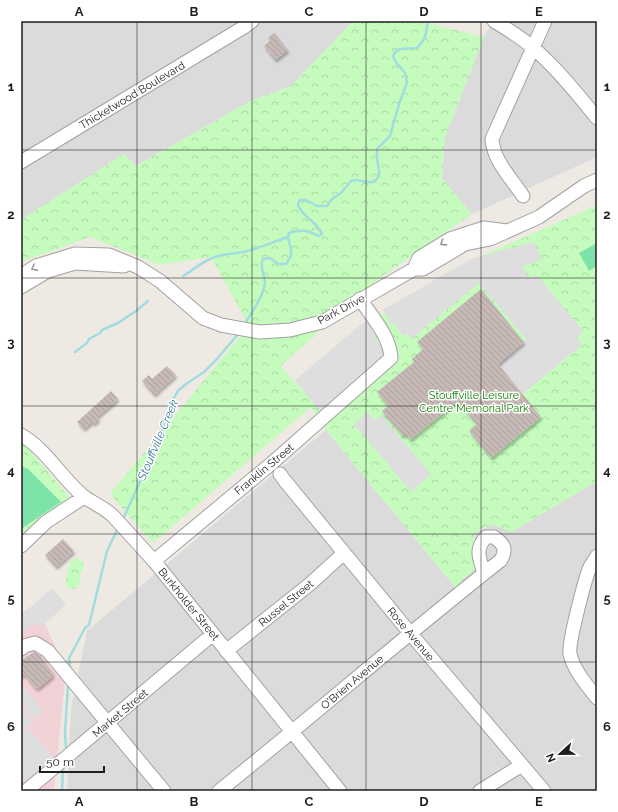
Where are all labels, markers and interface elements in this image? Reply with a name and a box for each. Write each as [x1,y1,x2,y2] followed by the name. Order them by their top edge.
[75,4,84,19] text: A
[190,4,199,19] text: B
[305,4,314,19] text: C
[419,4,429,19] text: D
[535,4,543,19] text: E
[77,59,187,132] street label: Thicketwood Boulevard
[8,79,15,94] text: 1
[604,79,611,94] text: 1
[7,207,15,222] text: 2
[603,207,611,222] text: 2
[441,238,448,245] one-way arrow
[31,263,38,270] one-way arrow
[315,291,368,327] street label: Park Drive
[7,335,15,350] text: 3
[603,335,611,350] text: 3
[419,389,529,415] park label: Stouffville Leisure Centre Memorial Park
[134,397,182,483] water label: Stouffville Creek
[232,441,297,498] street label: Franklin Street
[7,463,15,478] text: 4
[603,463,611,478] text: 4
[155,565,222,644] street label: Burkholder Street
[256,577,317,629] street label: Russel Street
[7,591,15,606] text: 5
[603,591,611,606] text: 5
[384,605,437,664] street label: Rose Avenue
[318,652,387,712] street label: O'Brien Avenue
[90,686,151,740] street label: Market Street
[7,719,15,734] text: 6
[603,719,611,734] text: 6
[540,734,580,774] north arrow
[40,748,104,774] scale bar
[544,751,559,764] text: N
[46,755,74,769] text: 50 m
[75,794,84,809] text: A
[190,794,199,809] text: B
[305,794,314,809] text: C
[419,794,429,809] text: D
[535,794,543,809] text: E

